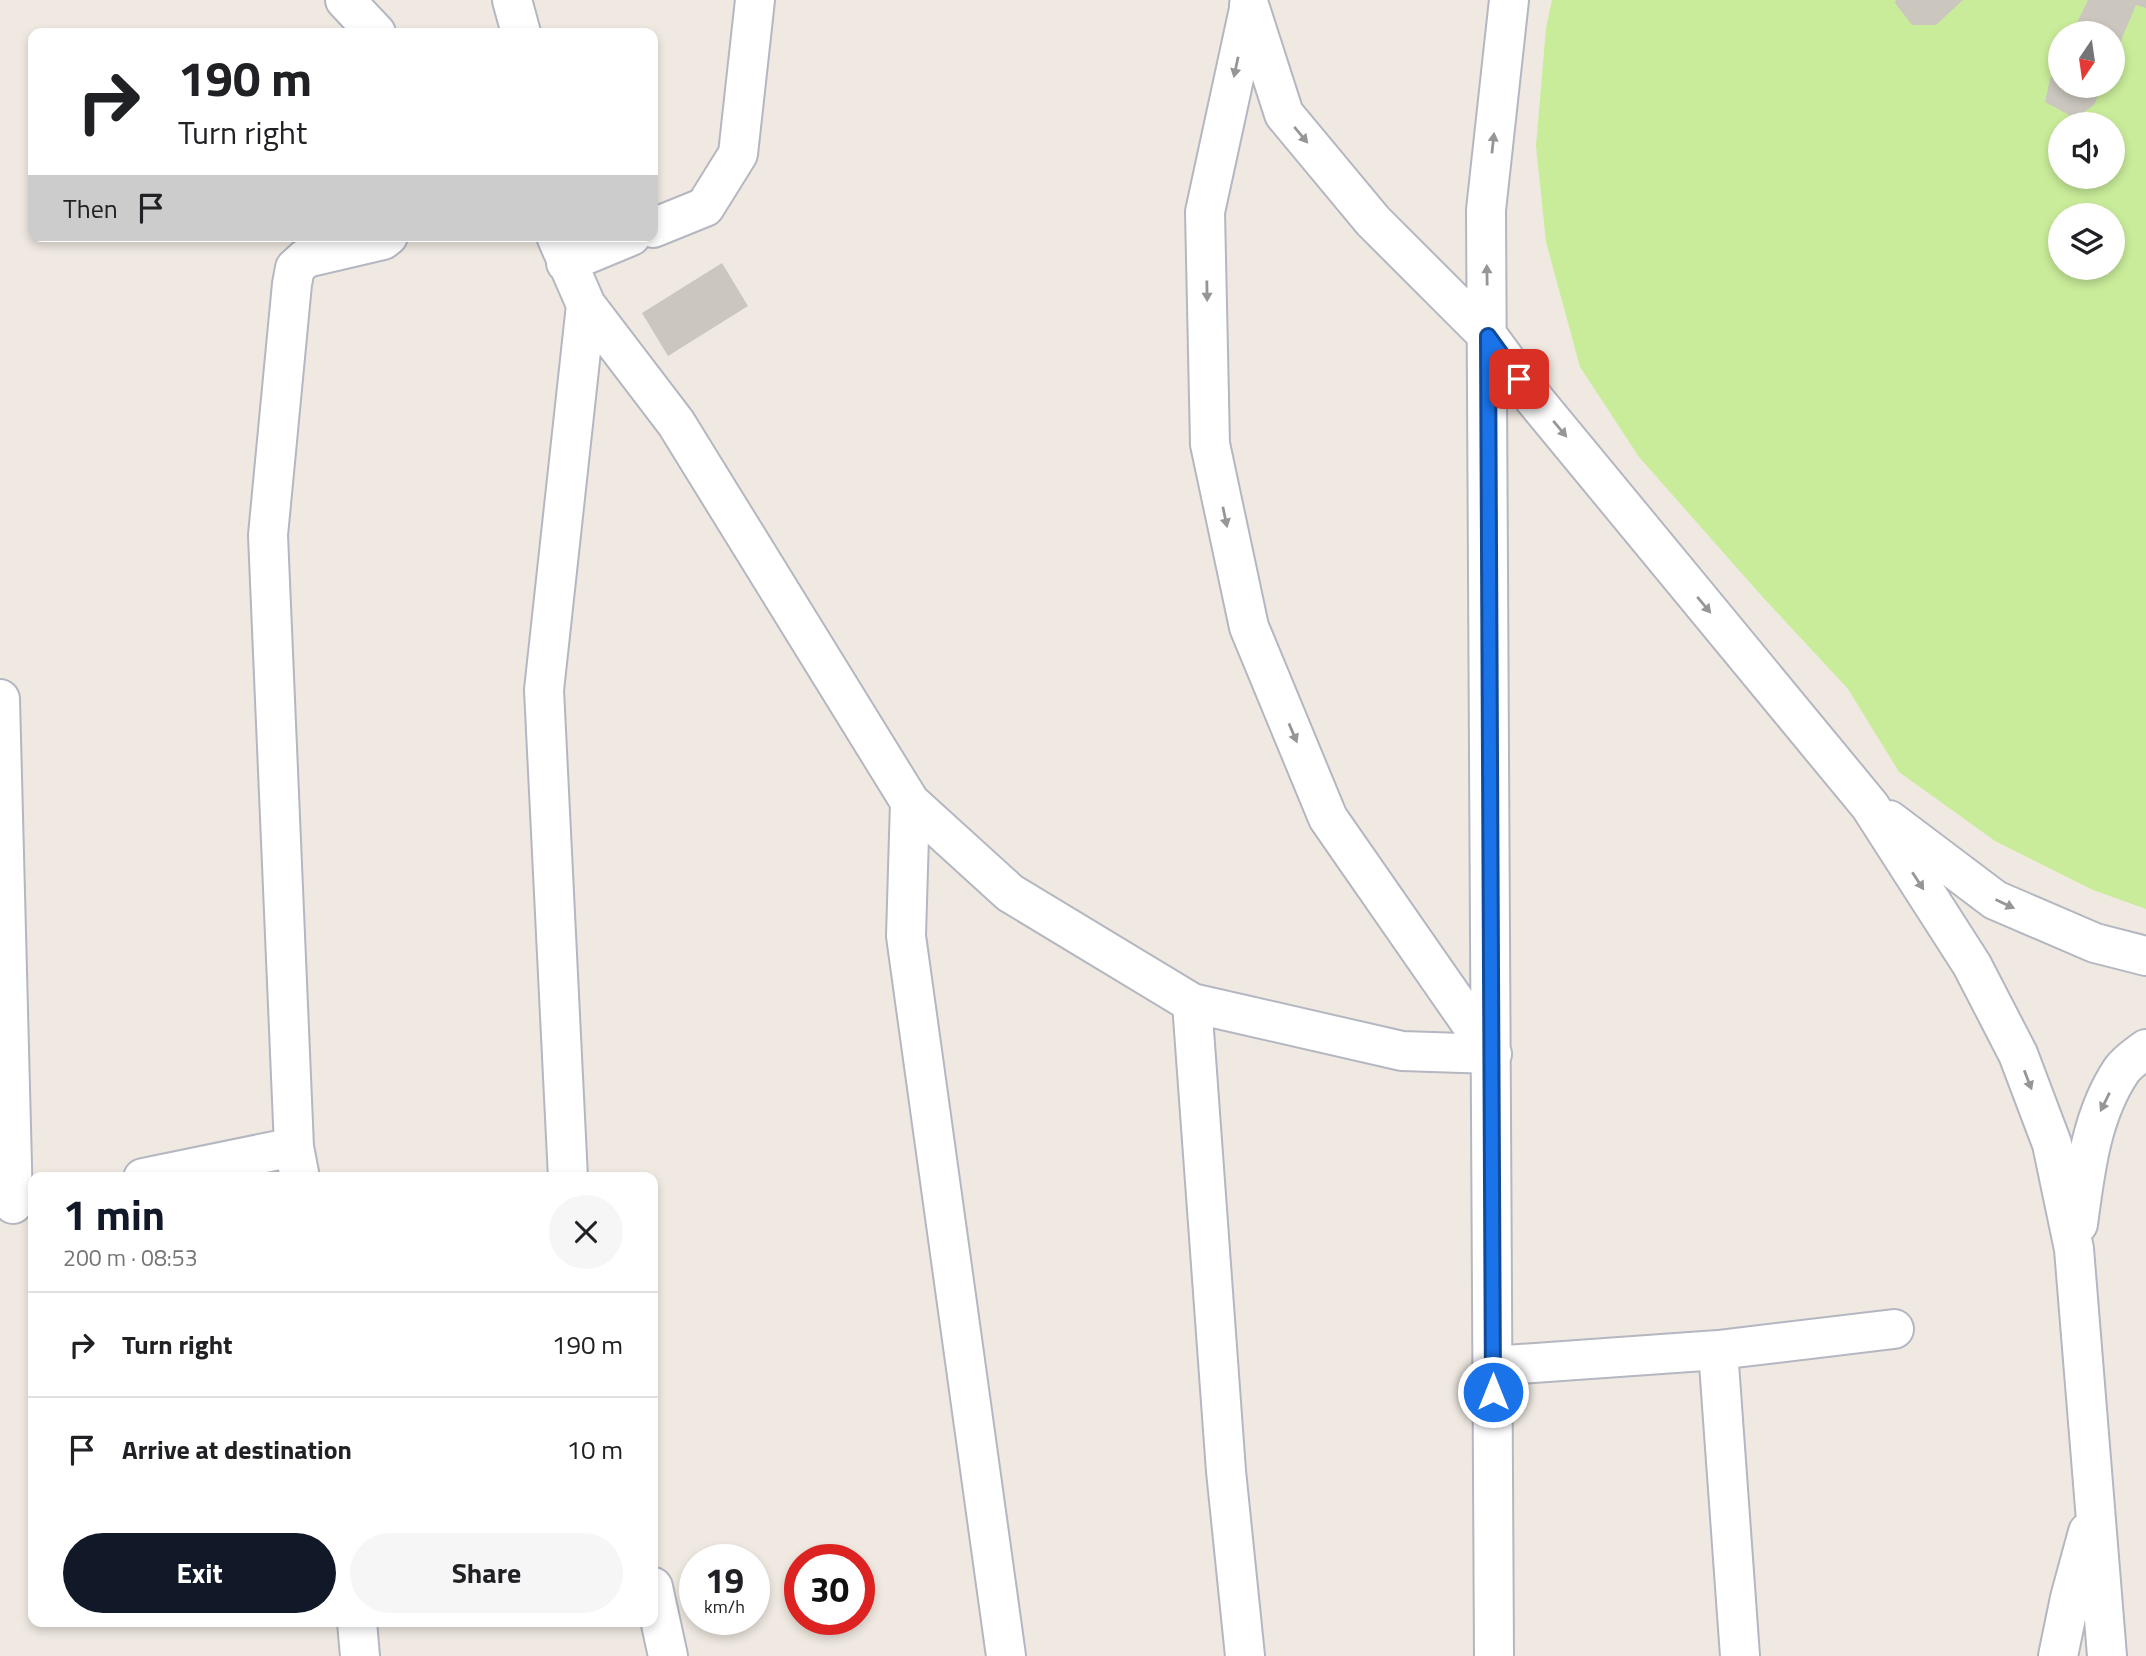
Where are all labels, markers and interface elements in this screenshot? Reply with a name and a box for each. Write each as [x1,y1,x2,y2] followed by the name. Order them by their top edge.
[2048,21,2124,98] north arrow
[2048,21,2125,280] map controls
[178,40,312,115] text: 190 m
[63,56,154,147] icon: right
[1231,56,1242,78] one-way arrow
[178,108,307,156] text: Turn right
[2048,112,2125,189] button: sound
[1293,127,1308,144] one-way arrow
[1488,131,1499,153] one-way arrow
[63,189,118,228] text: Then
[132,189,170,227] icon: arrive
[2048,203,2125,280] button: layers
[1481,264,1493,286] one-way arrow
[1201,280,1213,302] one-way arrow
[1489,349,1549,409] pin
[1500,360,1538,398] icon: arrive
[1552,420,1567,438] one-way arrow
[1220,506,1231,528] one-way arrow
[1697,596,1712,614] one-way arrow
[1287,723,1298,744] one-way arrow
[1912,872,1925,891] one-way arrow
[1994,898,2015,909] one-way arrow
[2023,1070,2034,1091] one-way arrow
[2100,1092,2111,1112] one-way arrow
[63,1182,165,1246] text: 1 min
[549,1195,623,1269] button: close
[63,1240,198,1275] text: 200 m · 08:53
[122,1325,233,1364] text: Turn right
[552,1325,623,1364] text: 190 m
[63,1326,101,1364] icon: right
[1456,1355,1530,1429] position arrow
[122,1430,352,1469] text: Arrive at destination
[566,1430,623,1469] text: 10 m
[63,1431,101,1469] icon: arrive
[63,1533,336,1613] button: Exit
[350,1533,623,1613] button: Share
[784,1544,875,1635] speed limit sign: 30
[705,1553,744,1607] text: 19
[704,1593,745,1620] text: km/h

